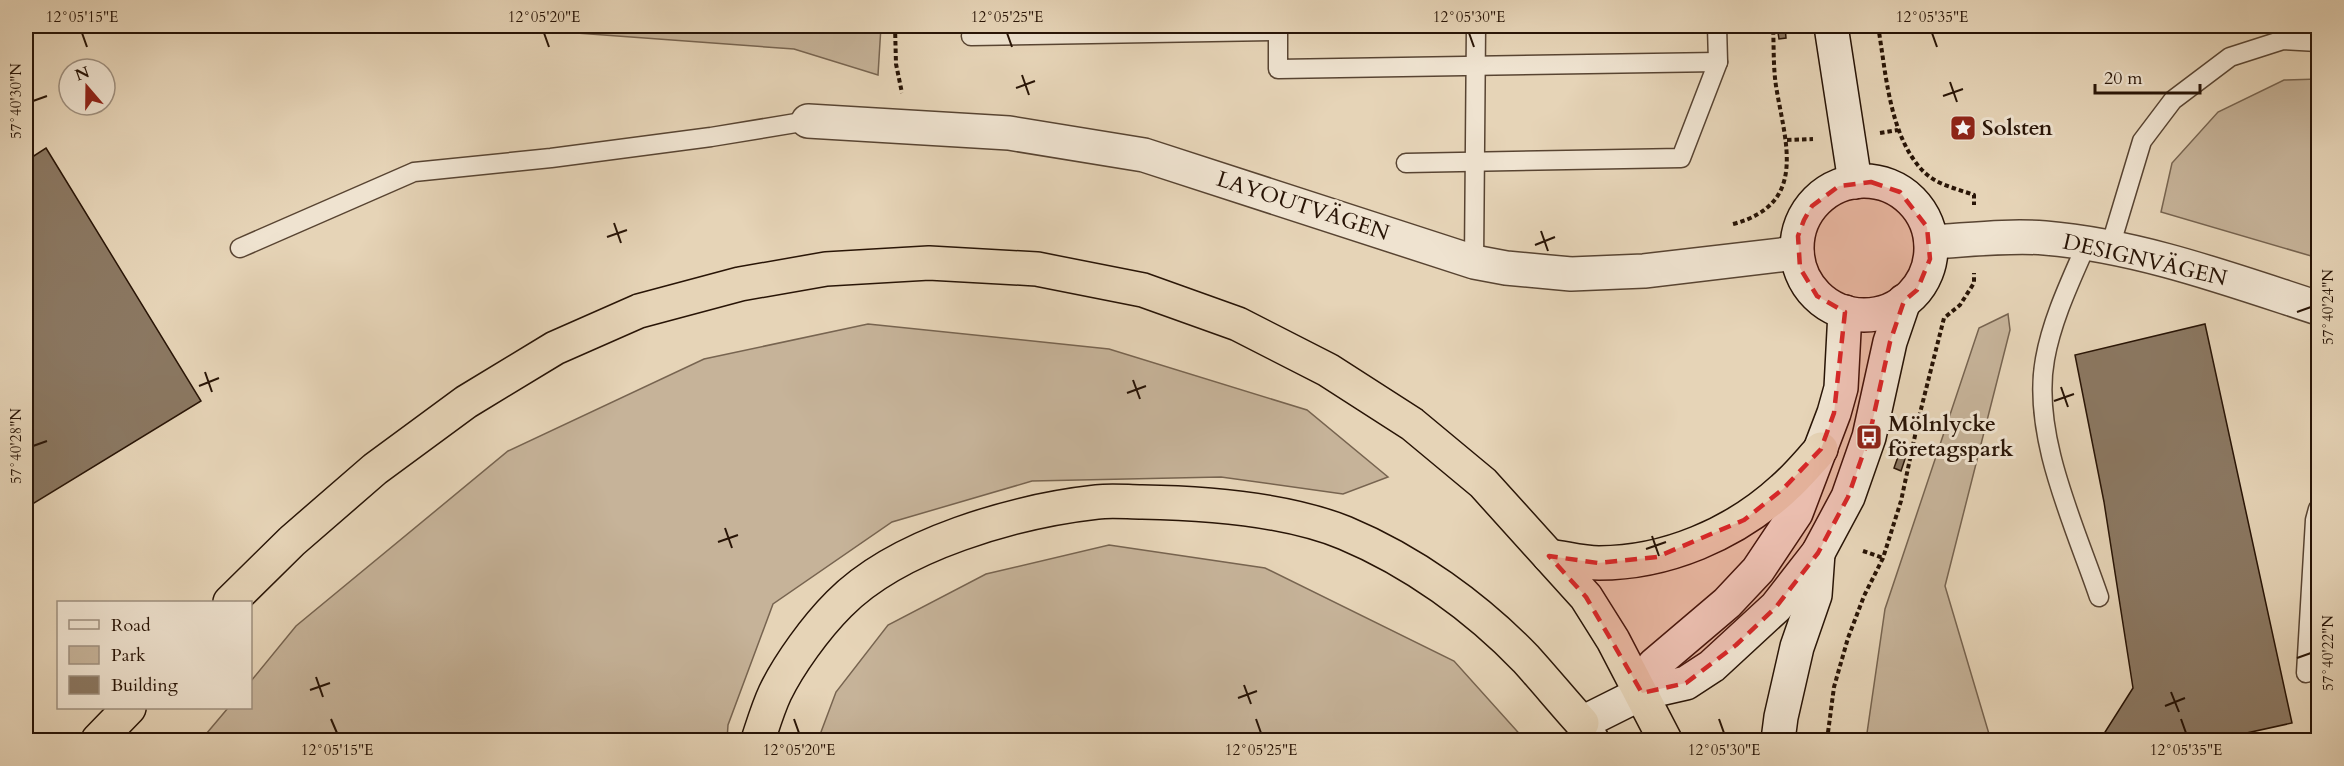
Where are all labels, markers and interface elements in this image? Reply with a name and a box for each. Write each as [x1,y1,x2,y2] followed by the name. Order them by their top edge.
[46,7,118,27] text: 12°05'15"E
[508,7,580,27] text: 12°05'20"E
[971,7,1043,27] text: 12°05'25"E
[1433,7,1505,27] text: 12°05'30"E
[1896,7,1968,27] text: 12°05'35"E
[57,57,117,117] north arrow
[2095,57,2200,95] scale bar
[72,61,93,87] text: N
[6,63,26,139] text: 57°40'30"N
[2104,66,2143,91] text: 20 m
[1948,113,1978,143] place icon: Solsten
[1982,113,2053,143] place label: Solsten
[1213,164,1393,248] street label: LAYOUTVÄGEN
[2060,227,2230,294] street label: DESIGNVÄGEN
[2318,269,2338,345] text: 57°40'24"N
[6,408,26,484] text: 57°40'28"N
[1888,409,2014,464] place label: Mölnlycke företagspark
[1854,422,1884,452] bus stop icon: Mölnlycke företagspark
[57,601,252,709] legend
[111,613,151,638] text: Road
[2318,615,2338,691] text: 57°40'22"N
[111,643,146,668] text: Park
[111,673,179,698] text: Building
[301,740,373,760] text: 12°05'15"E
[763,740,835,760] text: 12°05'20"E
[1225,740,1297,760] text: 12°05'25"E
[1688,740,1760,760] text: 12°05'30"E
[2150,740,2222,760] text: 12°05'35"E

